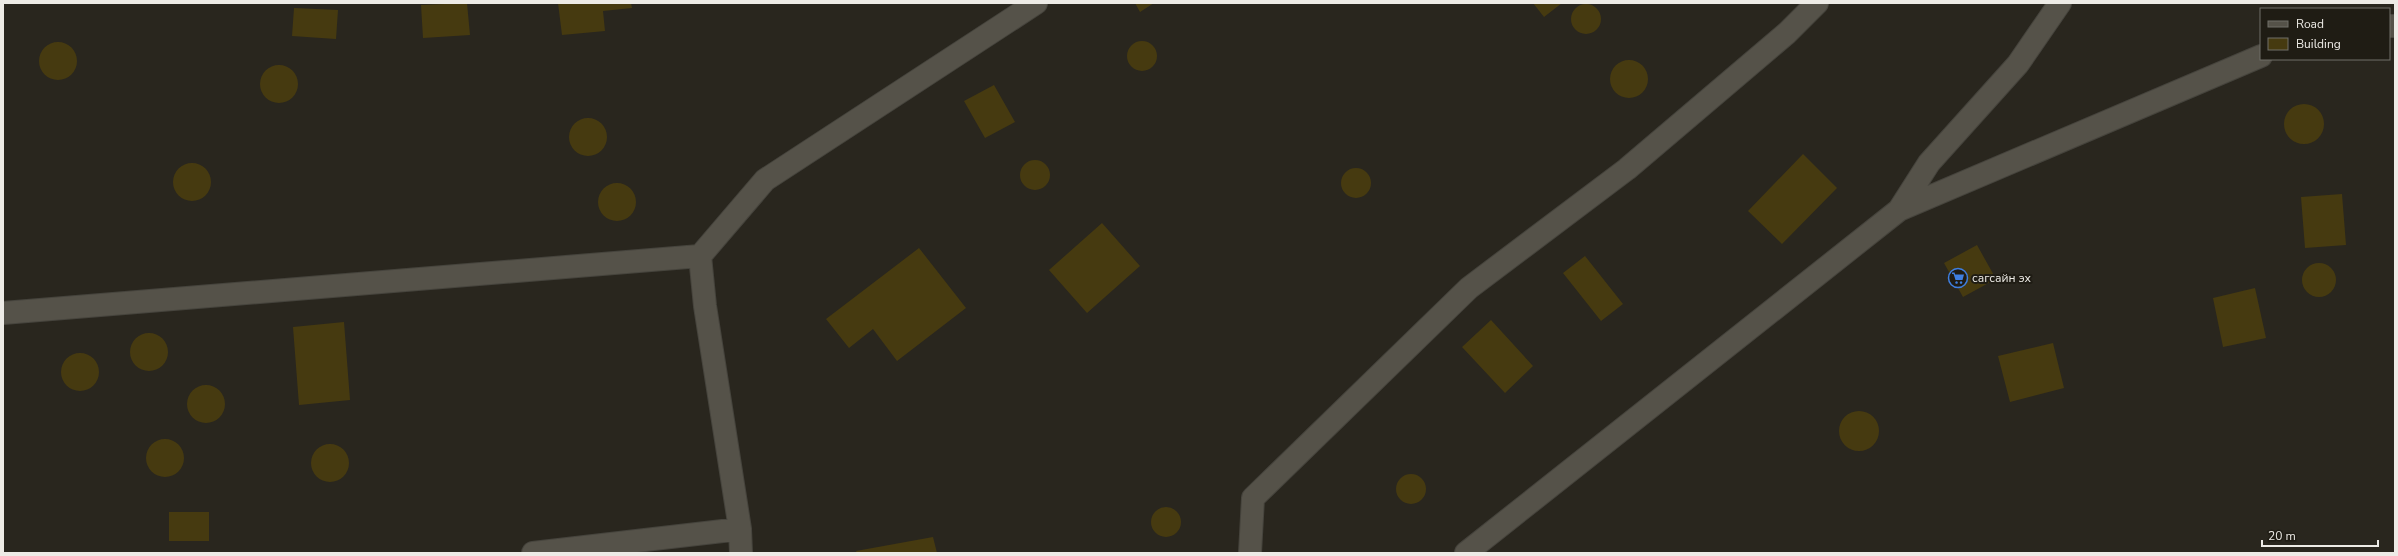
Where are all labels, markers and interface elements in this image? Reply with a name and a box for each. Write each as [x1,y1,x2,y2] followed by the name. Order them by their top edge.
[2260,8,2390,60] legend
[2296,16,2324,32] text: Road
[2296,36,2341,52] text: Building
[1947,267,1969,289] supermarket icon: сагсайн эх
[1972,270,2031,286] place label: сагсайн эх
[2262,522,2378,548] scale bar
[2268,528,2296,544] text: 20 m

